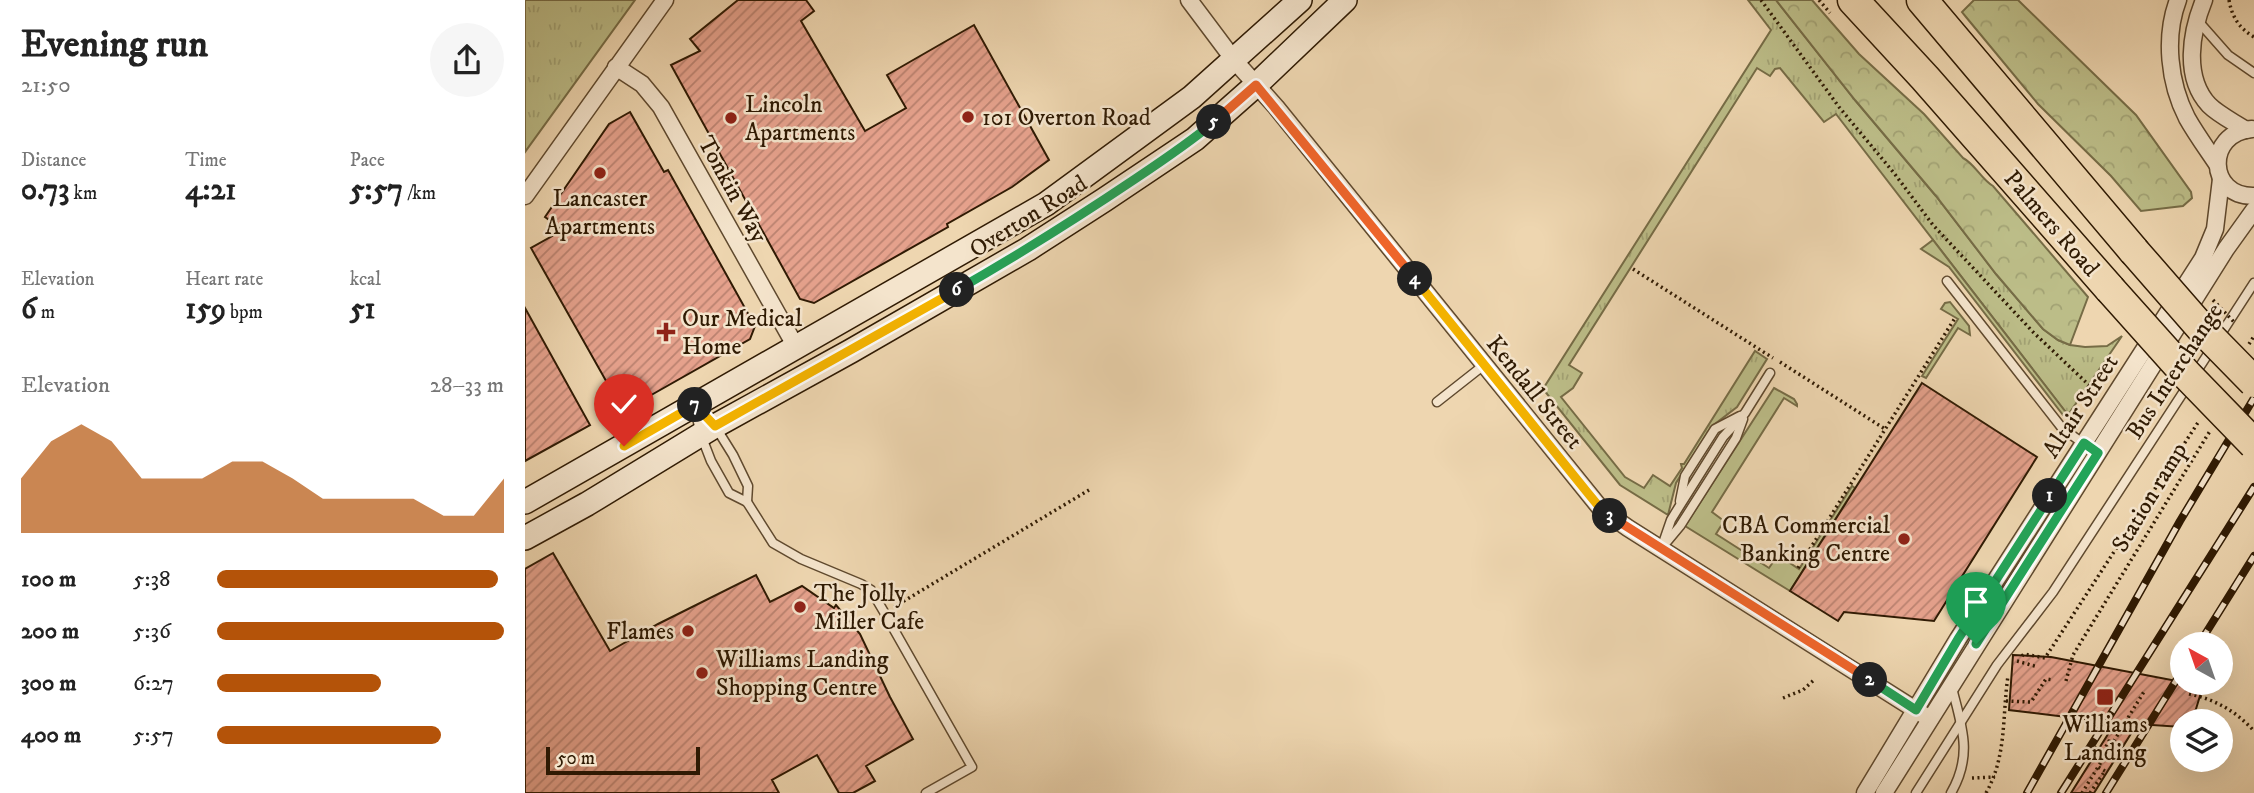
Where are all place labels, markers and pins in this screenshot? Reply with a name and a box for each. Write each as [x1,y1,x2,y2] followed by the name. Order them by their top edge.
[745,90,855,148] place label: Lincoln Apartments
[982,103,1151,133] place label: 101 Overton Road
[1197,104,1231,140] pin: 5
[960,109,976,125] marker: 101 Overton Road
[723,110,739,126] marker: Lincoln Apartments
[592,165,608,181] marker: Lancaster Apartments
[545,184,655,242] place label: Lancaster Apartments
[1397,262,1433,296] pin: 4
[939,272,975,308] pin: 6
[682,304,803,362] place label: Our Medical Home
[656,322,676,342] marker: Our Medical Home
[594,374,654,446] pin
[677,388,713,422] pin: 7
[2033,478,2067,514] pin: 1
[1593,498,1627,534] pin: 3
[1722,511,1891,569] place label: CBA Commercial Banking Centre
[1896,531,1912,547] marker: CBA Commercial Banking Centre
[1946,572,2006,644] pin
[814,579,924,637] place label: The Jolly Miller Cafe
[792,599,808,615] marker: The Jolly Miller Cafe
[606,617,674,647] place label: Flames
[680,623,696,639] marker: Flames
[715,645,889,703] place label: Williams Landing Shopping Centre
[1853,662,1887,698] pin: 2
[694,665,710,681] marker: Williams Landing Shopping Centre
[2095,687,2115,707] marker: Williams Landing
[2062,710,2148,768] place label: Williams Landing

